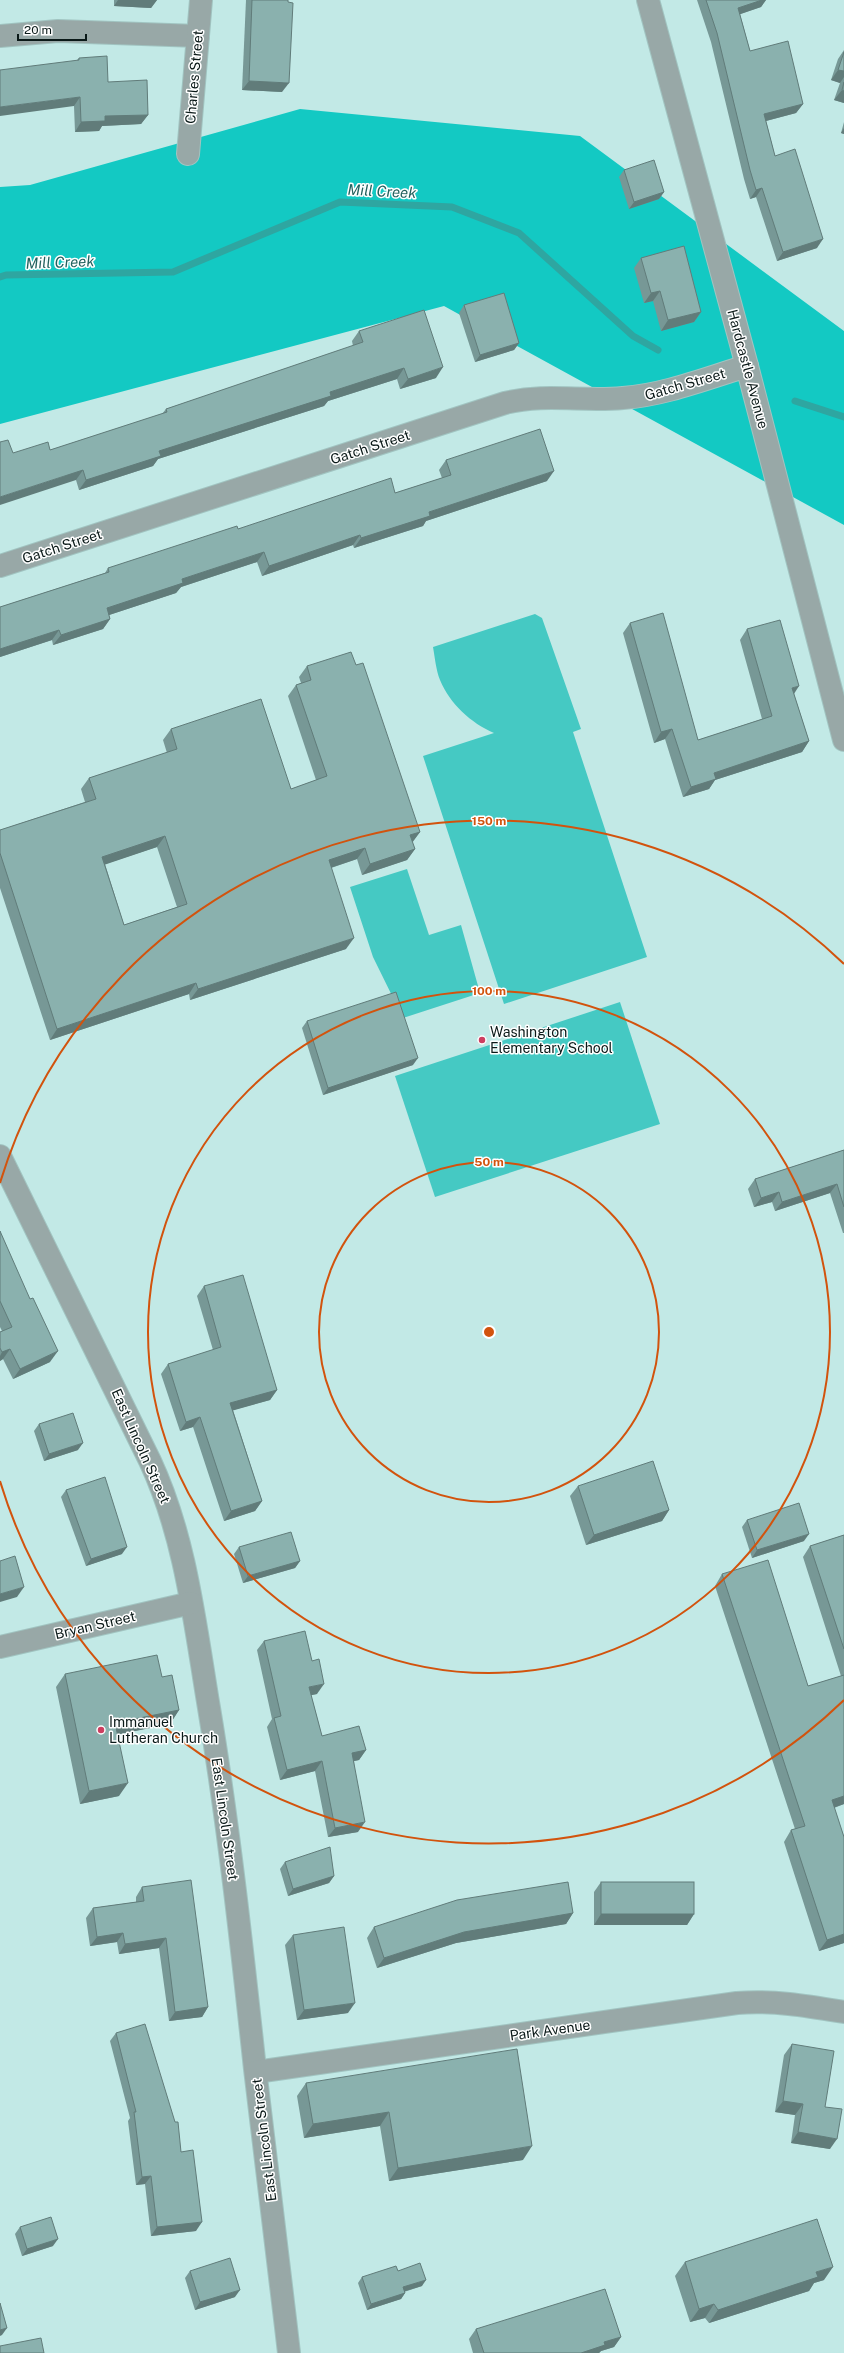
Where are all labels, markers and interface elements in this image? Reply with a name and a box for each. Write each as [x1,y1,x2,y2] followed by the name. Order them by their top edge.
[18,16,86,42] scale bar
[24,23,52,37] text: 20 m
[182,29,206,125] street label: Charles Street
[347,181,418,201] water label: Mill Creek
[25,252,96,272] water label: Mill Creek
[724,308,772,430] street label: Hardcastle Avenue
[643,365,727,403] street label: Gatch Street
[328,427,412,467] street label: Gatch Street
[20,526,104,566] street label: Gatch Street
[472,814,506,828] text: 150 m
[472,984,506,998] text: 100 m
[490,1024,613,1056] place label: Washington Elementary School
[477,1035,487,1045] marker: Washington Elementary School
[474,1155,504,1169] text: 50 m
[482,1325,496,1339] centre of rings
[109,1386,173,1506] street label: East Lincoln Street
[53,1608,137,1642] street label: Bryan Street
[109,1714,218,1746] place label: Immanuel Lutheran Church
[96,1725,106,1735] marker: Immanuel Lutheran Church
[208,1757,242,1881] street label: East Lincoln Street
[509,2016,591,2044] street label: Park Avenue
[249,2078,279,2202] street label: East Lincoln Street

